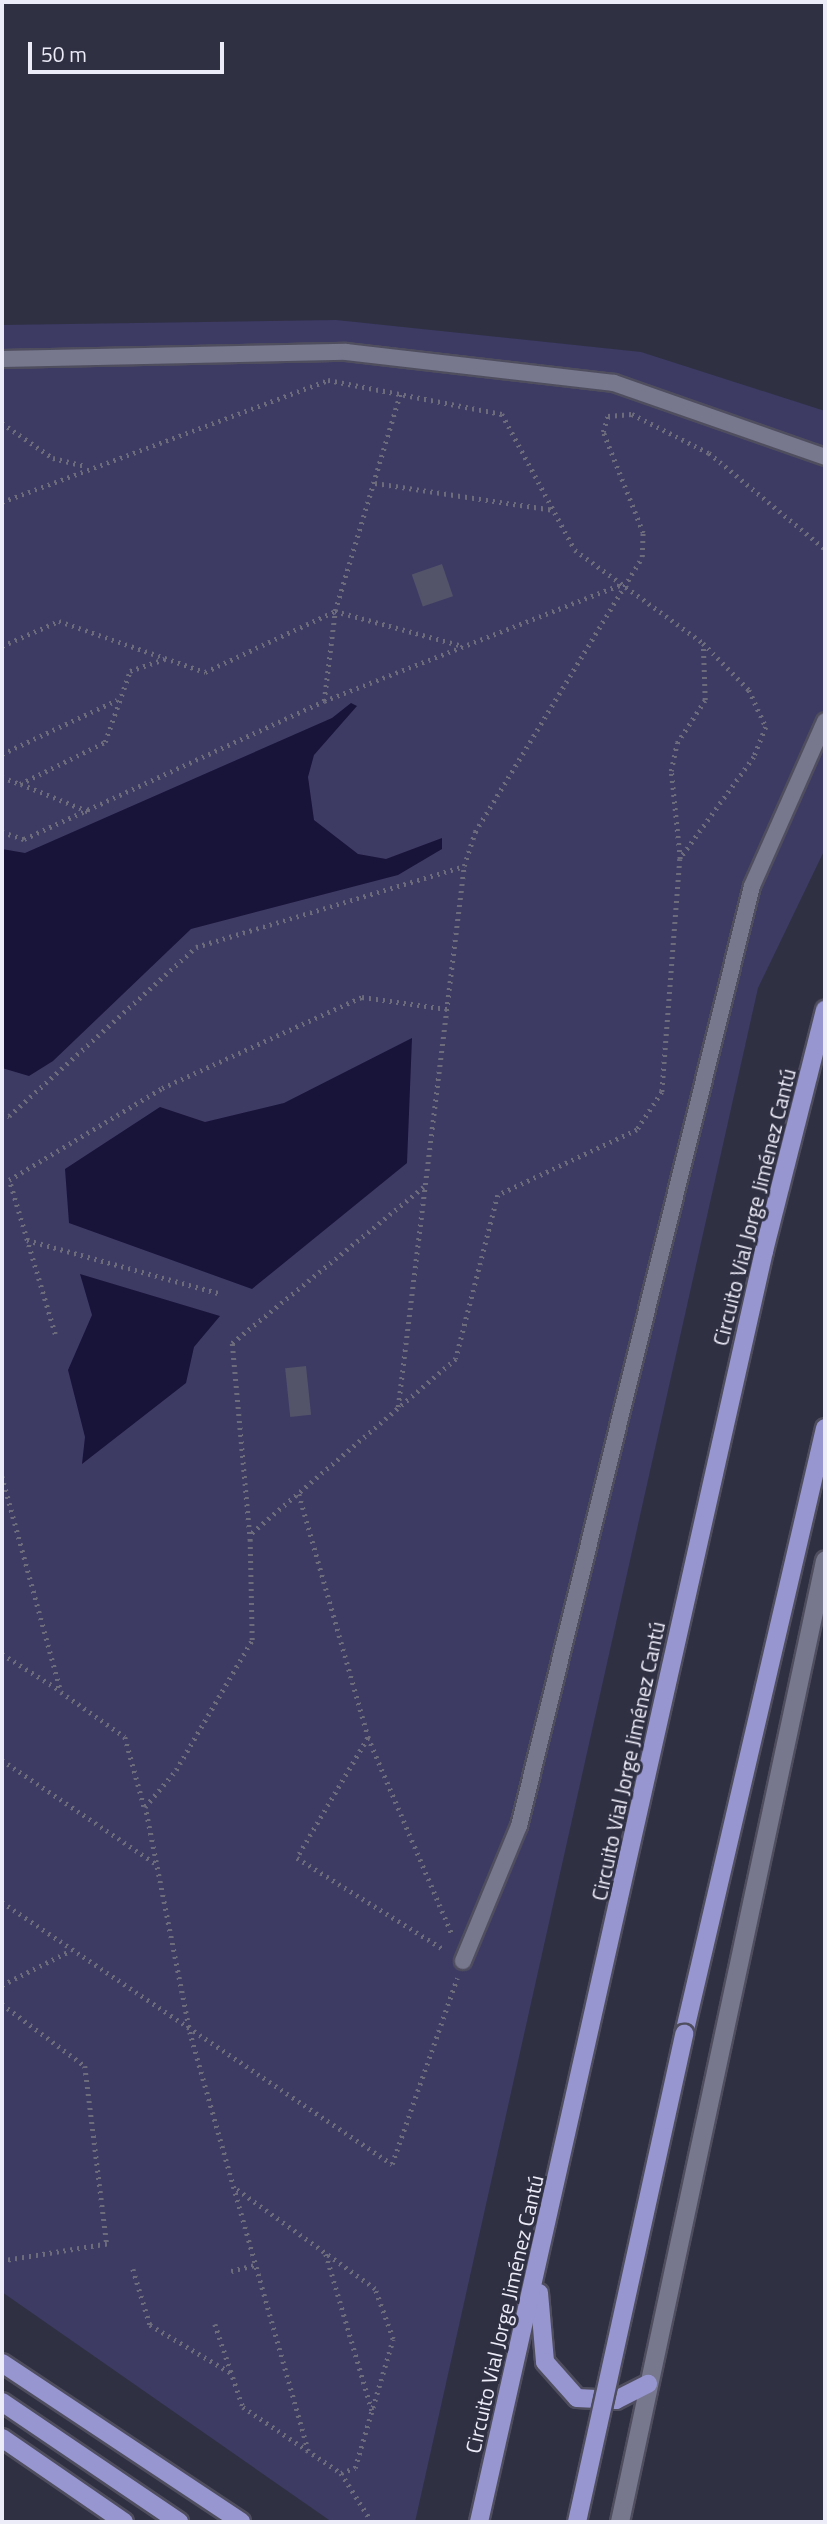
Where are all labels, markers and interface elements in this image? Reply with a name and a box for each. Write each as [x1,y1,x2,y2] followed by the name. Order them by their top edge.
[32,28,228,72] scale bar
[41,38,87,70] text: 50 m
[707,1066,801,1348] street label: Circuito Vial Jorge Jiménez Cantú
[586,1619,670,1903] street label: Circuito Vial Jorge Jiménez Cantú
[460,2172,548,2456] street label: Circuito Vial Jorge Jiménez Cantú

